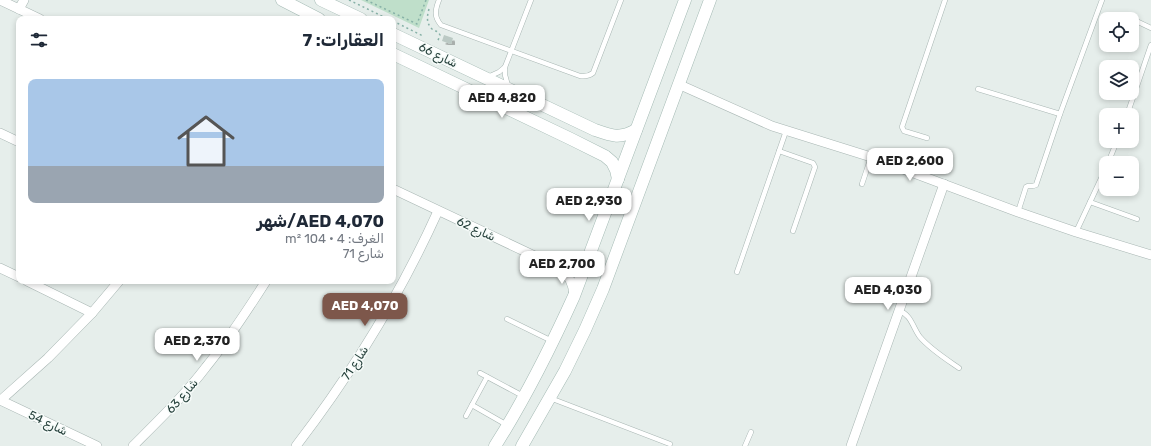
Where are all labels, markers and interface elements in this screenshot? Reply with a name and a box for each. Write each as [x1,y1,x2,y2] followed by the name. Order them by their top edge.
[1099,12,1139,196] map controls
[1099,12,1139,52] button: locate
[28,29,50,51] icon: filters
[302,30,384,50] text: العقارات: 7
[415,40,460,72] street label: شارع 66
[1099,60,1139,100] button: layers
[456,85,548,119] pin: AED 4,820
[468,90,536,105] text: AED 4,820
[170,105,242,177] icon: home
[1099,108,1139,148] button: +
[864,148,956,182] pin: AED 2,600
[876,153,944,168] text: AED 2,600
[1099,156,1139,196] button: −
[543,188,635,222] pin: AED 2,930
[556,193,622,208] text: AED 2,930
[257,211,384,231] text: AED 4,070/شهر
[454,214,498,246] street label: شارع 62
[285,231,384,246] text: الغرف: 4 · 104 m²
[343,246,384,261] text: شارع 71
[516,251,608,285] pin: AED 2,700
[529,256,595,271] text: AED 2,700
[842,277,934,311] pin: AED 4,030
[854,282,922,297] text: AED 4,030
[319,293,411,327] pin: AED 4,070
[331,298,399,313] text: AED 4,070
[151,328,243,362] pin: AED 2,370
[164,333,230,348] text: AED 2,370
[339,343,373,384] street label: شارع 71
[163,376,202,417] street label: شارع 63
[25,408,70,440] street label: شارع 54

